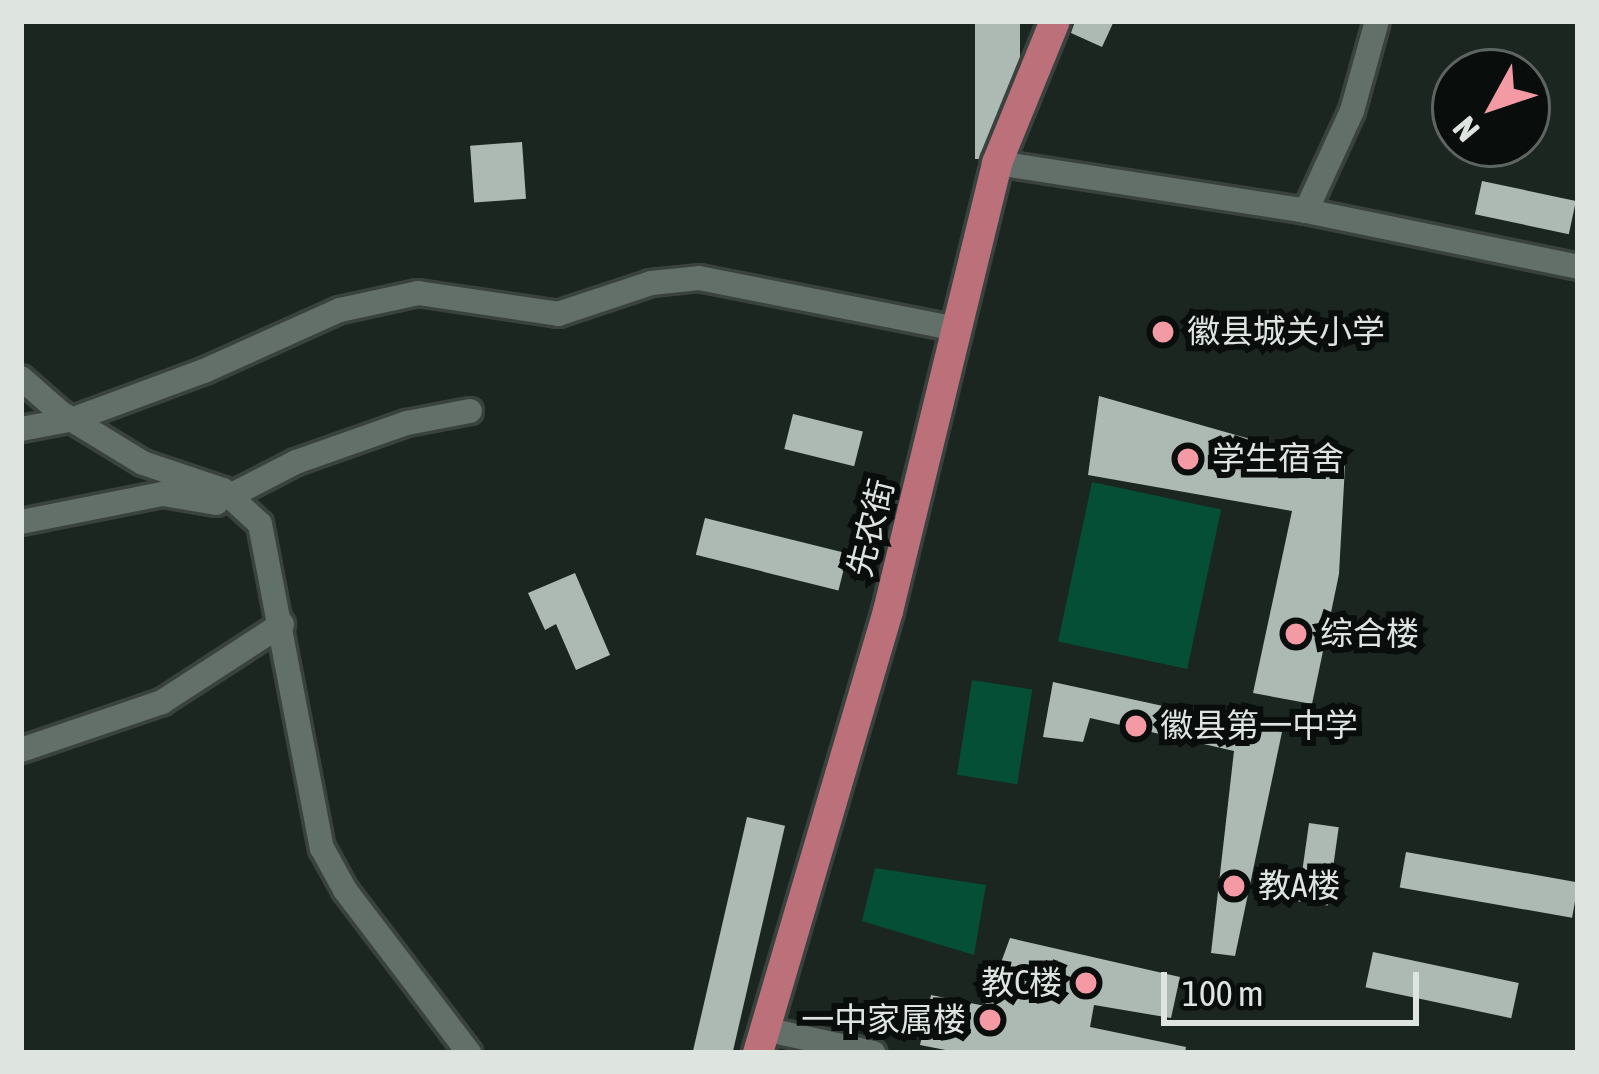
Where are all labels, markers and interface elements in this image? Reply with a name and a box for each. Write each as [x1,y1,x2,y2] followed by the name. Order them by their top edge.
[1431,48,1551,168] north arrow
[1445,110,1487,149] text: N
[1187,312,1385,352] place label: 徽县城关小学
[1150,319,1176,345] marker: 徽县城关小学
[1212,439,1344,479] place label: 学生宿舍
[1175,446,1201,472] marker: 学生宿舍
[840,475,902,581] street label: 先农街
[1320,614,1419,654] place label: 综合楼
[1283,621,1309,647] marker: 综合楼
[1160,706,1358,746] place label: 徽县第一中学
[1123,713,1149,739] marker: 徽县第一中学
[1258,866,1340,906] place label: 教A楼
[1221,873,1247,899] marker: 教A楼
[1167,948,1425,1022] scale bar
[981,963,1062,1003] place label: 教C楼
[1073,970,1099,996] marker: 教C楼
[1182,972,1264,1014] text: 100 m
[801,1000,966,1040] place label: 一中家属楼
[977,1007,1003,1033] marker: 一中家属楼

